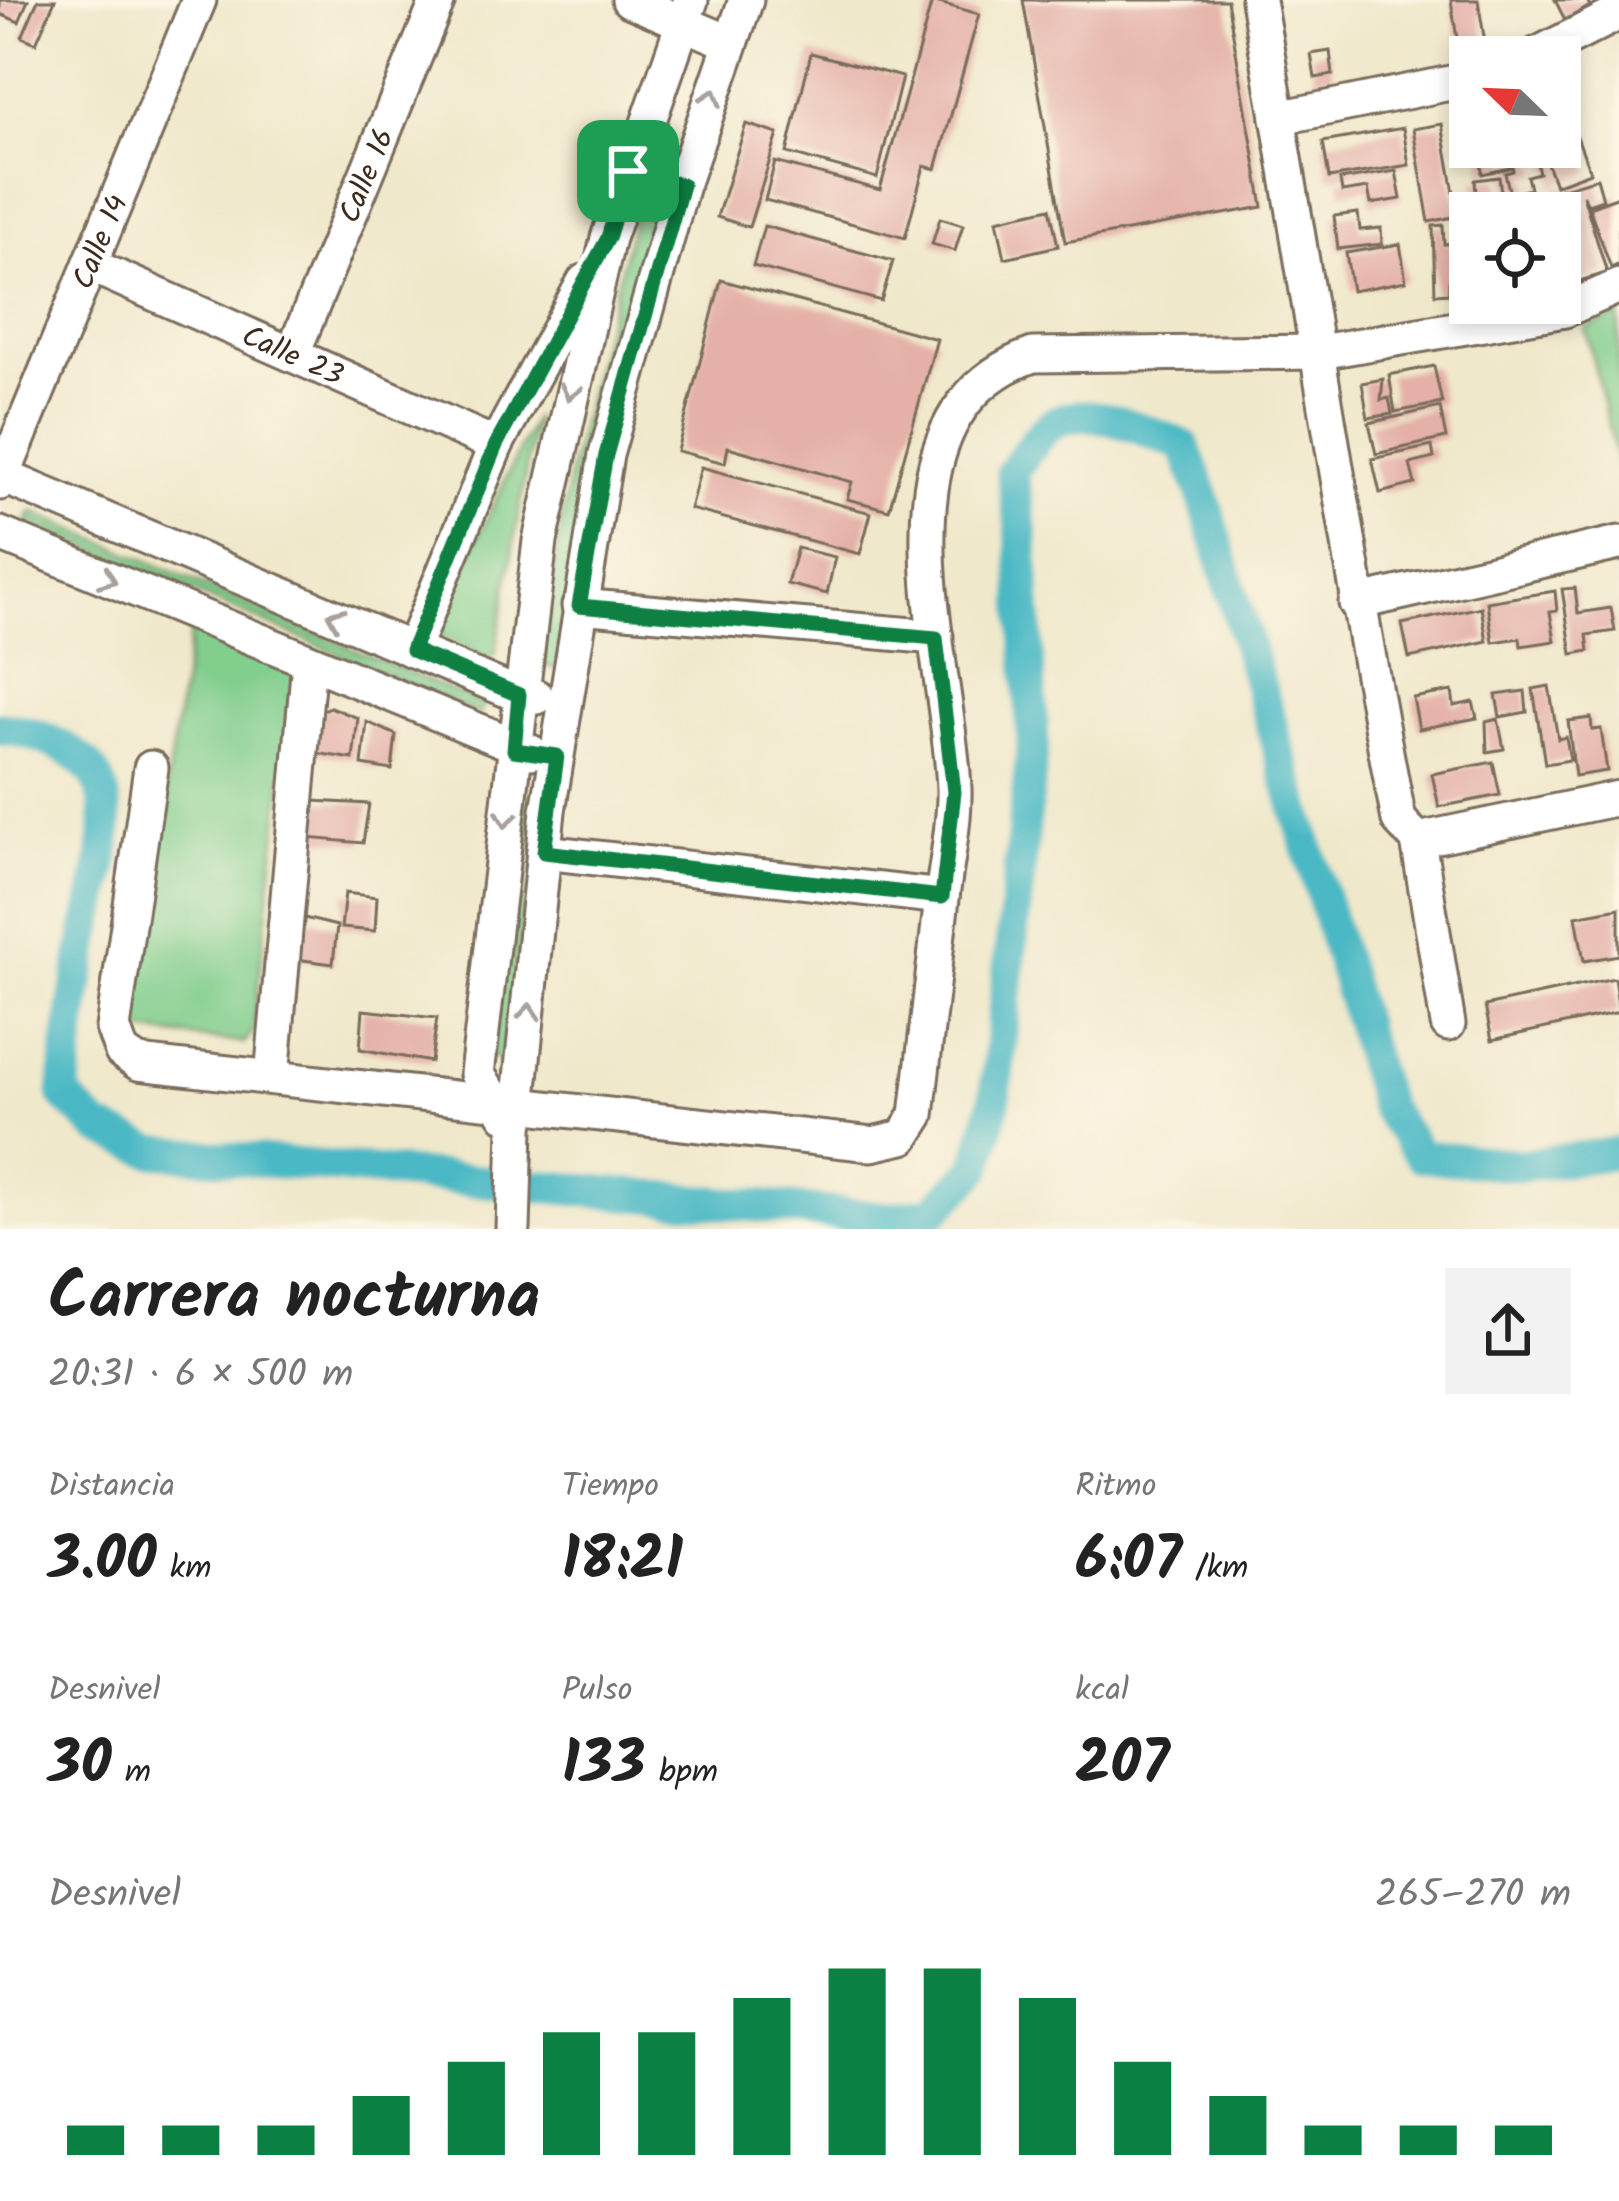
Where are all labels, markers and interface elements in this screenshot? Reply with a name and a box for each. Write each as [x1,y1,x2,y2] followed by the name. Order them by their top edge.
[1449,36,1581,168] north arrow
[1449,36,1581,324] map controls
[698,88,722,109] one-way arrow
[577,120,679,222] pin
[327,122,409,231] street label: Calle 16
[595,138,661,204] icon: arrive
[60,188,142,297] street label: Calle 14
[1449,192,1581,324] button: locate
[234,313,351,400] street label: Calle 23
[559,382,584,402] one-way arrow
[97,565,118,589] one-way arrow
[326,607,347,631] one-way arrow
[494,809,520,829] one-way arrow
[516,1002,541,1021] one-way arrow
[48,1247,540,1352] text: Carrera nocturna
[1445,1268,1571,1394] button: share
[48,1345,353,1407] text: 20:31 · 6 × 500 m
[48,1461,175,1514] text: Distancia
[562,1461,659,1514] text: Tiempo
[1075,1461,1156,1514] text: Ritmo
[48,1514,157,1610] text: 3.00
[562,1514,683,1610] text: 18:21
[1075,1514,1182,1610] text: 6:07
[157,1543,212,1596] text: km
[1182,1543,1248,1596] text: /km
[48,1665,161,1718] text: Desnivel
[562,1665,633,1718] text: Pulso
[1075,1665,1129,1718] text: kcal
[48,1718,112,1814] text: 30
[562,1718,645,1814] text: 133
[1075,1718,1169,1814] text: 207
[112,1747,151,1800] text: m
[645,1747,718,1800] text: bpm
[48,1865,181,1927] text: Desnivel
[1375,1865,1571,1927] text: 265–270 m

